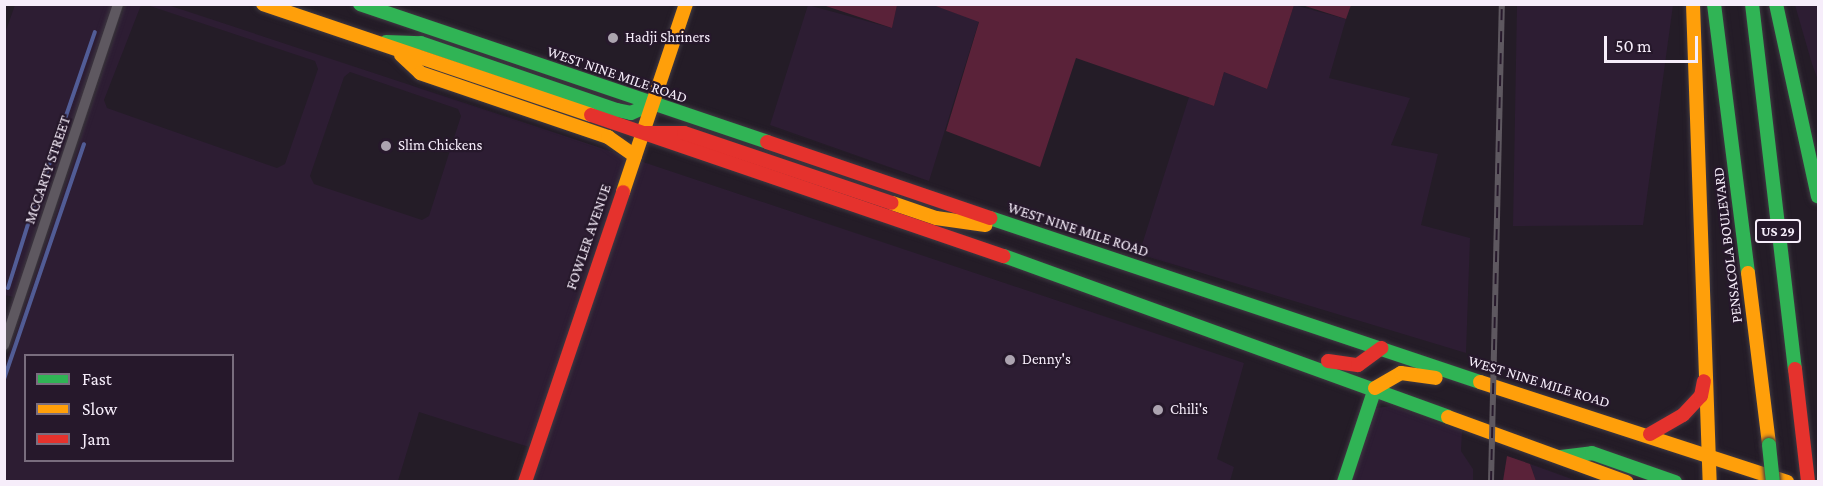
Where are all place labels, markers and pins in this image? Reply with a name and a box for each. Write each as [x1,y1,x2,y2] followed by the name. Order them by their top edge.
[625,29,710,47] place label: Hadji Shriners
[606,31,620,45] marker: Hadji Shriners
[398,137,482,155] place label: Slim Chickens
[379,139,393,153] marker: Slim Chickens
[1022,351,1071,369] place label: Denny's
[1003,353,1017,367] marker: Denny's
[1170,401,1208,419] place label: Chili's
[1151,403,1165,417] marker: Chili's

